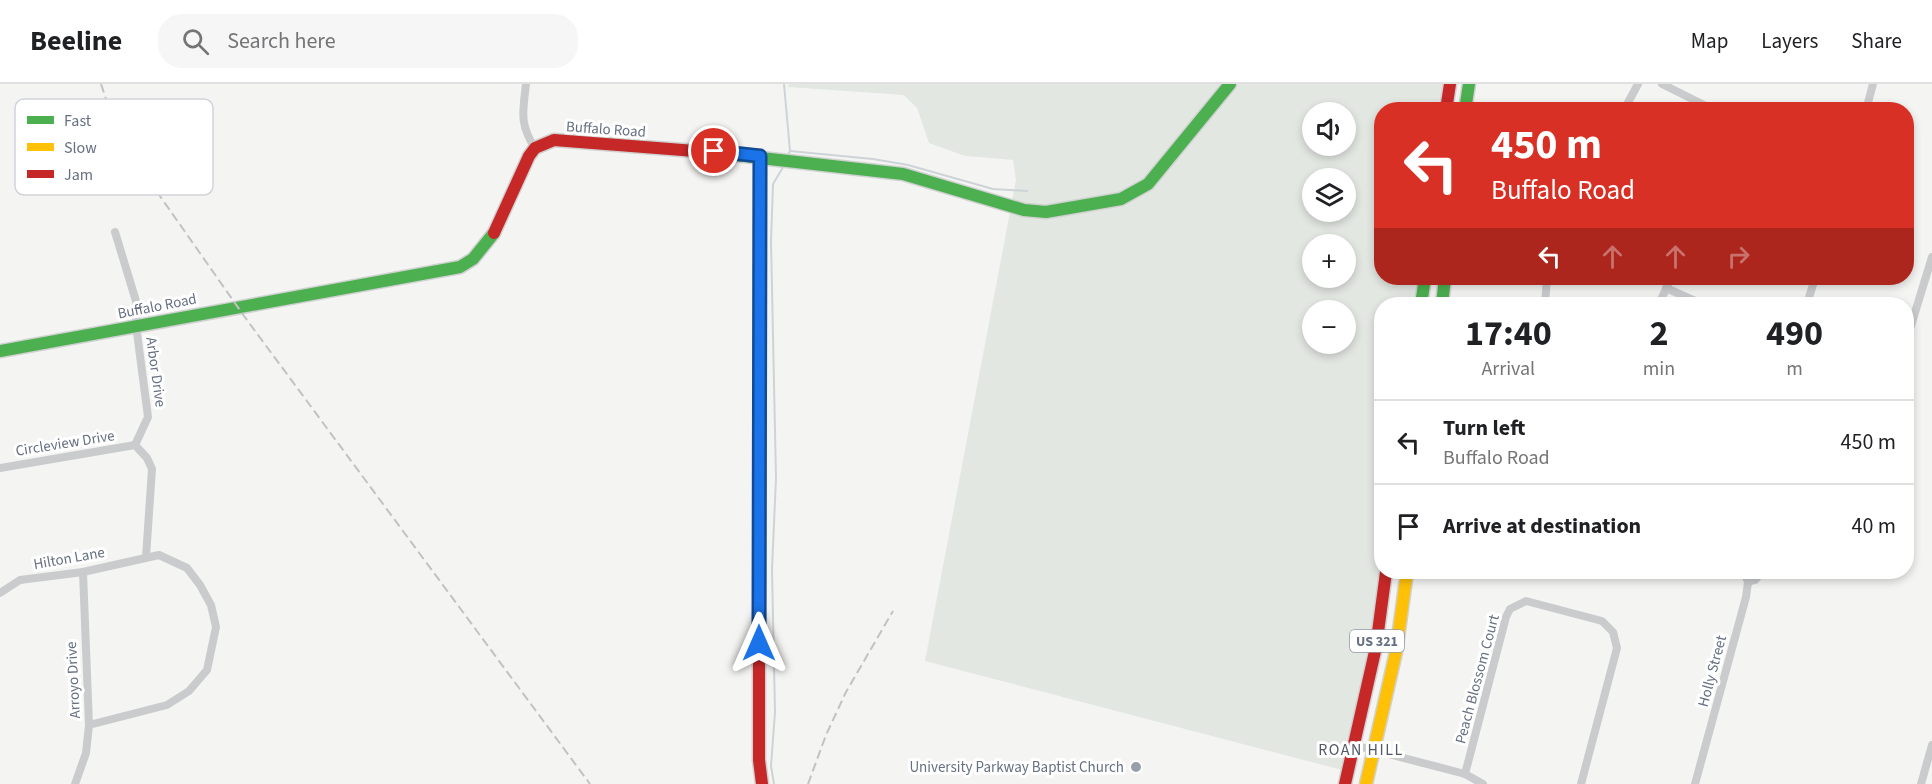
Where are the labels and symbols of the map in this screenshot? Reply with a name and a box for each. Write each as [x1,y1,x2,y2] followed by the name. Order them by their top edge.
[15,99,213,195] legend
[64,110,92,132] text: Fast
[565,116,647,143] street label: Buffalo Road
[688,125,739,176] pin
[64,137,97,159] text: Slow
[64,164,93,186] text: Jam
[116,289,198,324] street label: Buffalo Road
[140,336,171,408] street label: Arbor Drive
[14,425,116,462] street label: Circleview Drive
[32,542,106,575] street label: Hilton Lane
[727,611,791,675] position arrow
[1450,612,1505,746] street label: Peach Blossom Court
[1350,630,1404,652] road number: US 321
[1693,633,1732,709] street label: Holly Street
[61,641,86,719] street label: Arroyo Drive
[1318,739,1404,761] district label: ROAN HILL
[909,757,1124,778] place label: University Parkway Baptist Church
[1129,760,1143,774] marker: University Parkway Baptist Church

